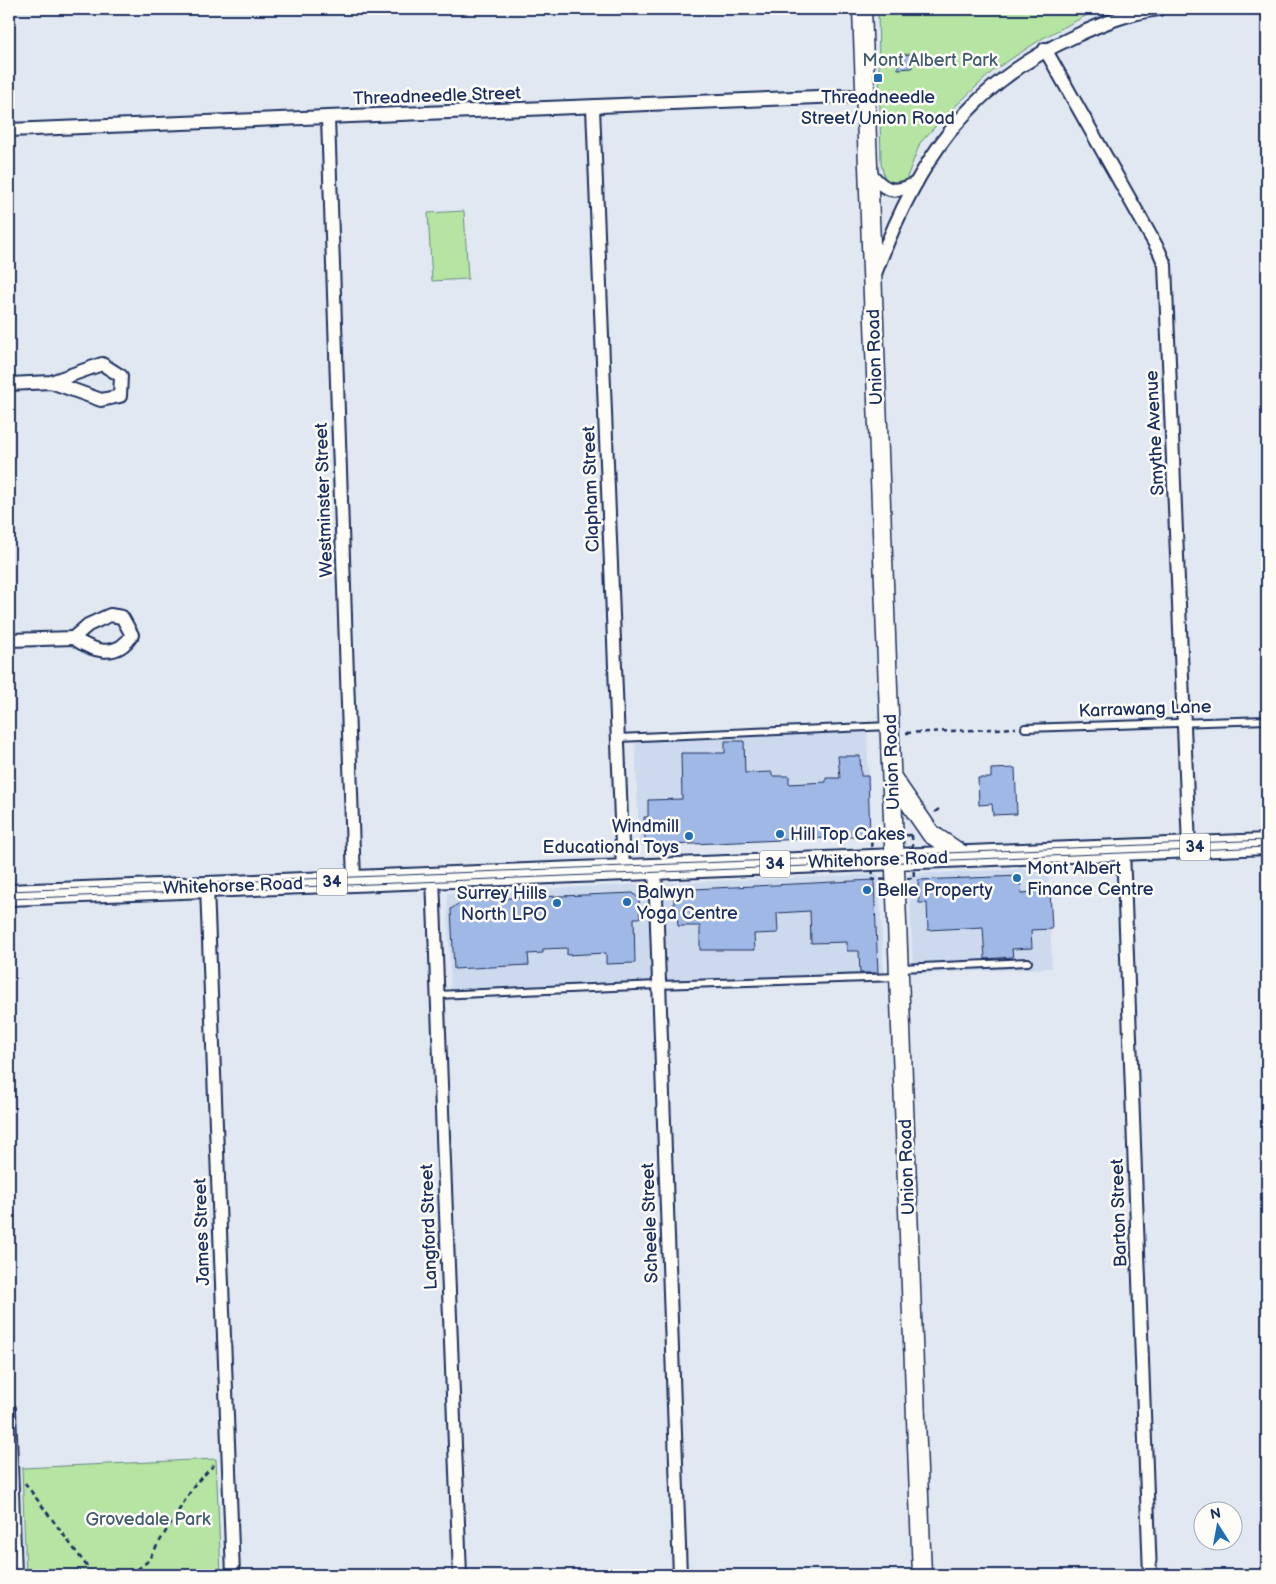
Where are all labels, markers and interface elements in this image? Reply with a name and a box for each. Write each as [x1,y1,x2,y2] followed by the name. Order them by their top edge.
[862,50,998,71] park label: Mont Albert Park
[872,72,884,84] marker: Threadneedle Street/Union Road
[353,83,522,109] street label: Threadneedle Street
[801,87,955,129] place label: Threadneedle Street/Union Road
[863,309,887,405] street label: Union Road
[1141,370,1169,496] street label: Smythe Avenue
[311,422,337,578] street label: Westminster Street
[578,425,604,552] street label: Clapham Street
[1078,696,1212,722] street label: Karrawang Lane
[880,714,904,810] street label: Union Road
[543,816,679,858] place label: Windmill Educational Toys
[790,824,905,845] place label: Hill Top Cakes
[774,828,786,840] marker: Hill Top Cakes
[683,830,695,842] marker: Windmill Educational Toys
[1180,834,1210,860] road number: 34
[808,847,948,873] street label: Whitehorse Road
[760,851,790,878] road number: 34
[1027,858,1154,900] place label: Mont Albert Finance Centre
[317,869,347,896] road number: 34
[1011,872,1023,884] marker: Mont Albert Finance Centre
[163,873,303,899] street label: Whitehorse Road
[877,880,993,901] place label: Belle Property
[636,882,738,924] place label: Balwyn Yoga Centre
[457,883,547,925] place label: Surrey Hills North LPO
[861,884,873,896] marker: Belle Property
[621,896,633,908] marker: Balwyn Yoga Centre
[551,897,563,909] marker: Surrey Hills North LPO
[895,1119,919,1215] street label: Union Road
[1107,1158,1131,1268] street label: Barton Street
[637,1162,663,1283] street label: Scheele Street
[416,1163,442,1290] street label: Langford Street
[190,1177,214,1286] street label: James Street
[1194,1502,1244,1552] north arrow
[1209,1504,1222,1523] text: N
[86,1509,211,1530] park label: Grovedale Park

